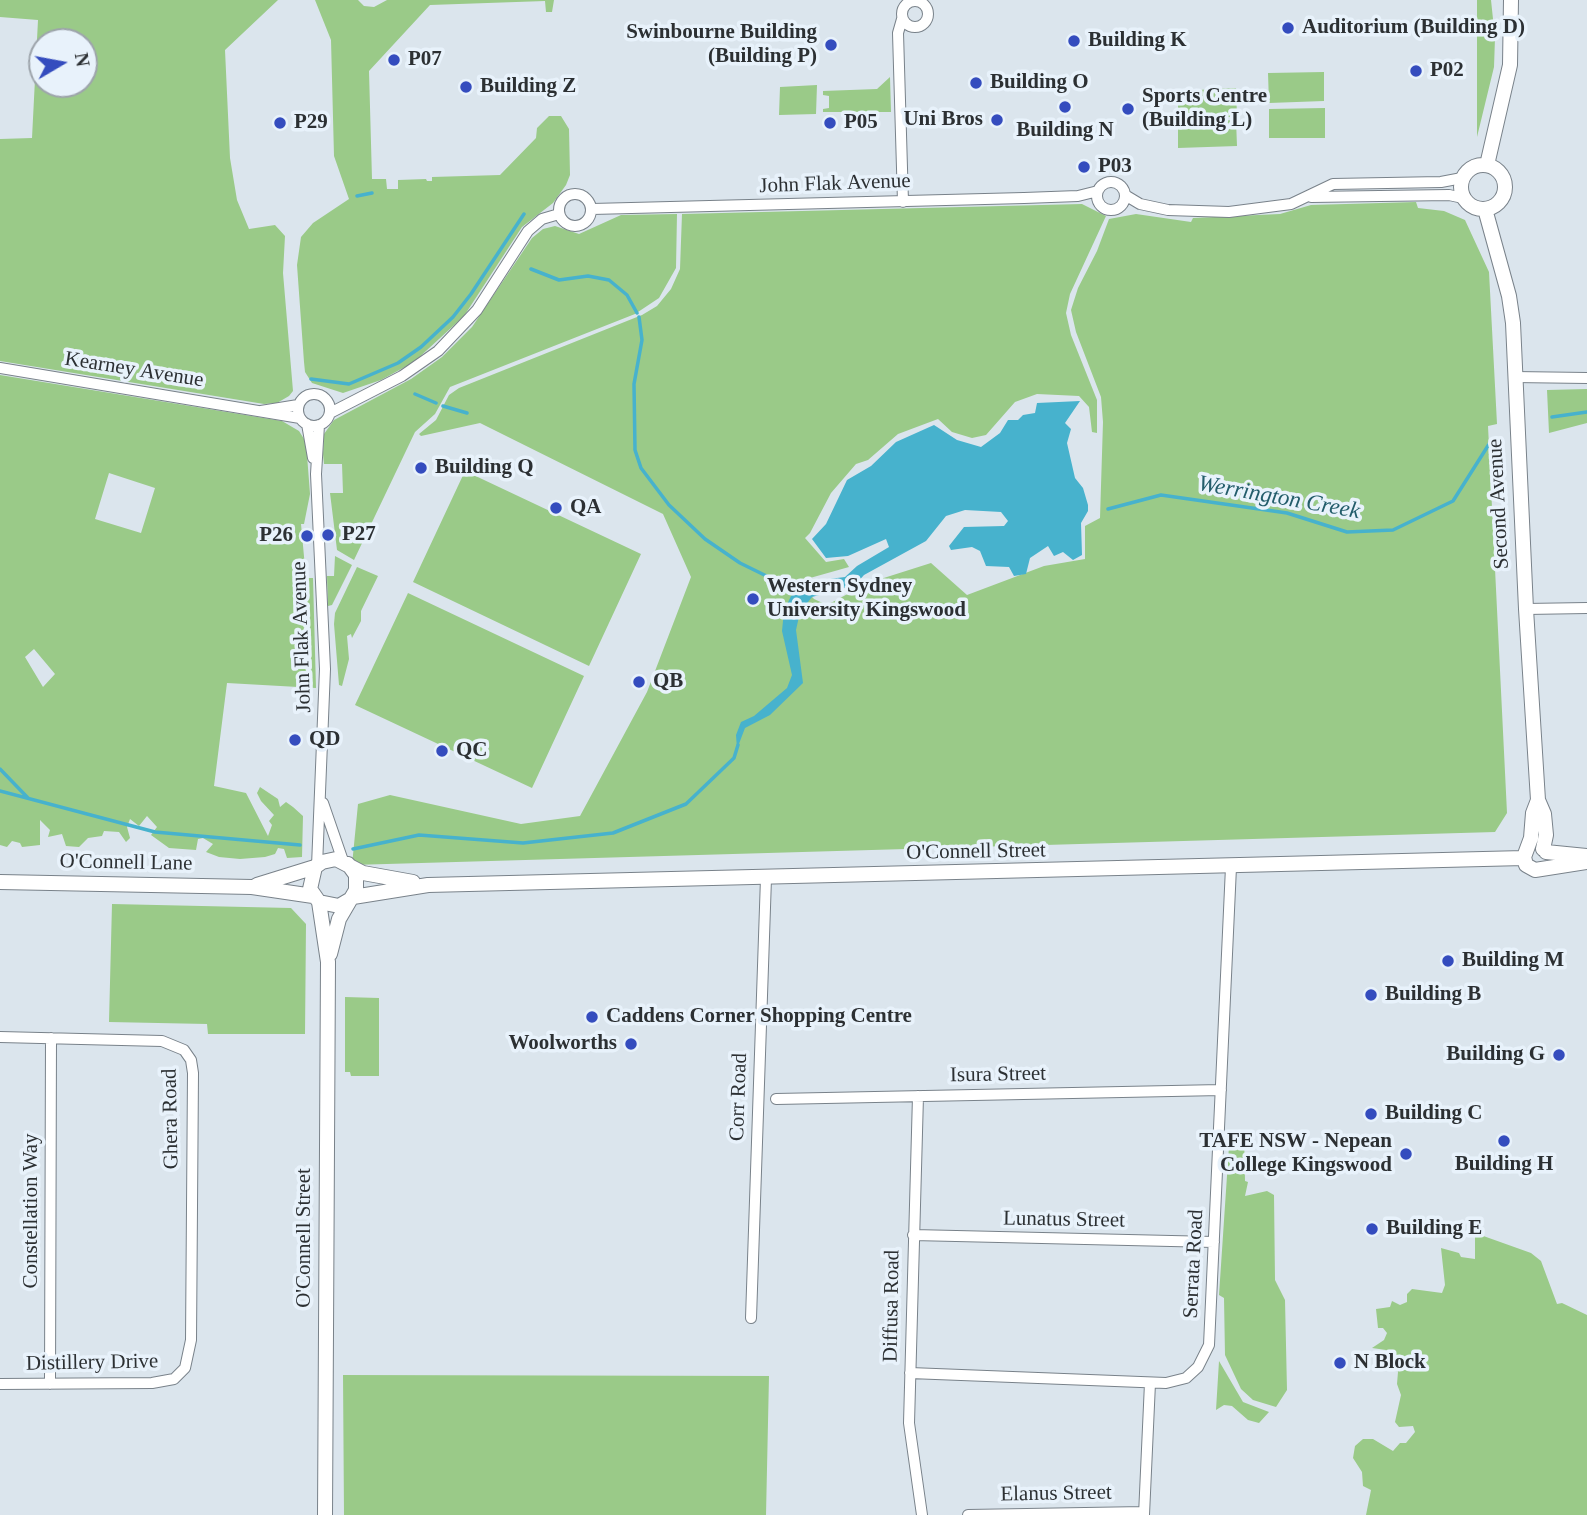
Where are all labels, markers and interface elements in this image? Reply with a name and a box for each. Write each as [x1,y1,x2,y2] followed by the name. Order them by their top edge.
[1302,15,1525,41] place label: Auditorium (Building D)
[626,20,817,70] place label: Swinbourne Building (Building P)
[1280,20,1296,36] marker: Auditorium (Building D)
[28,28,98,98] north arrow
[1088,28,1187,54] place label: Building K
[1066,33,1082,49] marker: Building K
[823,37,839,53] marker: Swinbourne Building (Building P)
[408,47,442,73] place label: P07
[71,51,94,68] text: N
[386,52,402,68] marker: P07
[1430,58,1464,84] place label: P02
[1408,63,1424,79] marker: P02
[990,70,1089,96] place label: Building O
[480,74,576,100] place label: Building Z
[968,75,984,91] marker: Building O
[458,79,474,95] marker: Building Z
[1142,84,1267,134] place label: Sports Centre (Building L)
[1057,99,1073,115] marker: Building N
[1120,101,1136,117] marker: Sports Centre (Building L)
[903,107,983,133] place label: Uni Bros
[294,110,328,136] place label: P29
[844,110,878,136] place label: P05
[989,112,1005,128] marker: Uni Bros
[272,115,288,131] marker: P29
[822,115,838,131] marker: P05
[1016,118,1114,144] place label: Building N
[1098,154,1132,180] place label: P03
[1076,159,1092,175] marker: P03
[759,169,911,199] street label: John Flak Avenue
[63,347,205,393] street label: Kearney Avenue
[1483,438,1515,570] street label: Second Avenue
[435,455,534,481] place label: Building Q
[413,460,429,476] marker: Building Q
[1196,470,1362,526] water label: Werrington Creek
[570,495,602,521] place label: QA
[548,500,564,516] marker: QA
[342,522,376,548] place label: P27
[259,523,293,549] place label: P26
[320,527,336,543] marker: P27
[299,528,315,544] marker: P26
[287,561,317,713] street label: John Flak Avenue
[767,574,966,624] place label: Western Sydney University Kingswood
[745,591,761,607] marker: Western Sydney University Kingswood
[653,669,683,695] place label: QB
[631,674,647,690] marker: QB
[309,727,340,753] place label: QD
[287,732,303,748] marker: QD
[456,738,488,764] place label: QC
[434,743,450,759] marker: QC
[906,838,1046,866] street label: O'Connell Street
[59,849,193,877] street label: O'Connell Lane
[1462,948,1564,974] place label: Building M
[1440,953,1456,969] marker: Building M
[1385,982,1481,1008] place label: Building B
[1363,987,1379,1003] marker: Building B
[606,1004,912,1030] place label: Caddens Corner Shopping Centre
[584,1009,600,1025] marker: Caddens Corner Shopping Centre
[508,1031,617,1057] place label: Woolworths
[623,1036,639,1052] marker: Woolworths
[1446,1042,1545,1068] place label: Building G
[1551,1047,1567,1063] marker: Building G
[725,1053,753,1141] street label: Corr Road
[950,1062,1046,1088] street label: Isura Street
[158,1068,184,1170] street label: Ghera Road
[1385,1101,1482,1127] place label: Building C
[1363,1106,1379,1122] marker: Building C
[1199,1129,1392,1179] place label: TAFE NSW - Nepean College Kingswood
[18,1133,44,1289] street label: Constellation Way
[1496,1133,1512,1149] marker: Building H
[1398,1146,1414,1162] marker: TAFE NSW - Nepean College Kingswood
[1455,1152,1553,1178] place label: Building H
[291,1168,317,1308] street label: O'Connell Street
[1003,1206,1125,1234] street label: Lunatus Street
[1179,1209,1209,1319] street label: Serrata Road
[1386,1216,1482,1242] place label: Building E
[1364,1221,1380,1237] marker: Building E
[878,1250,906,1362] street label: Diffusa Road
[26,1349,158,1377] street label: Distillery Drive
[1354,1350,1426,1376] place label: N Block
[1332,1355,1348,1371] marker: N Block
[1000,1480,1112,1508] street label: Elanus Street

